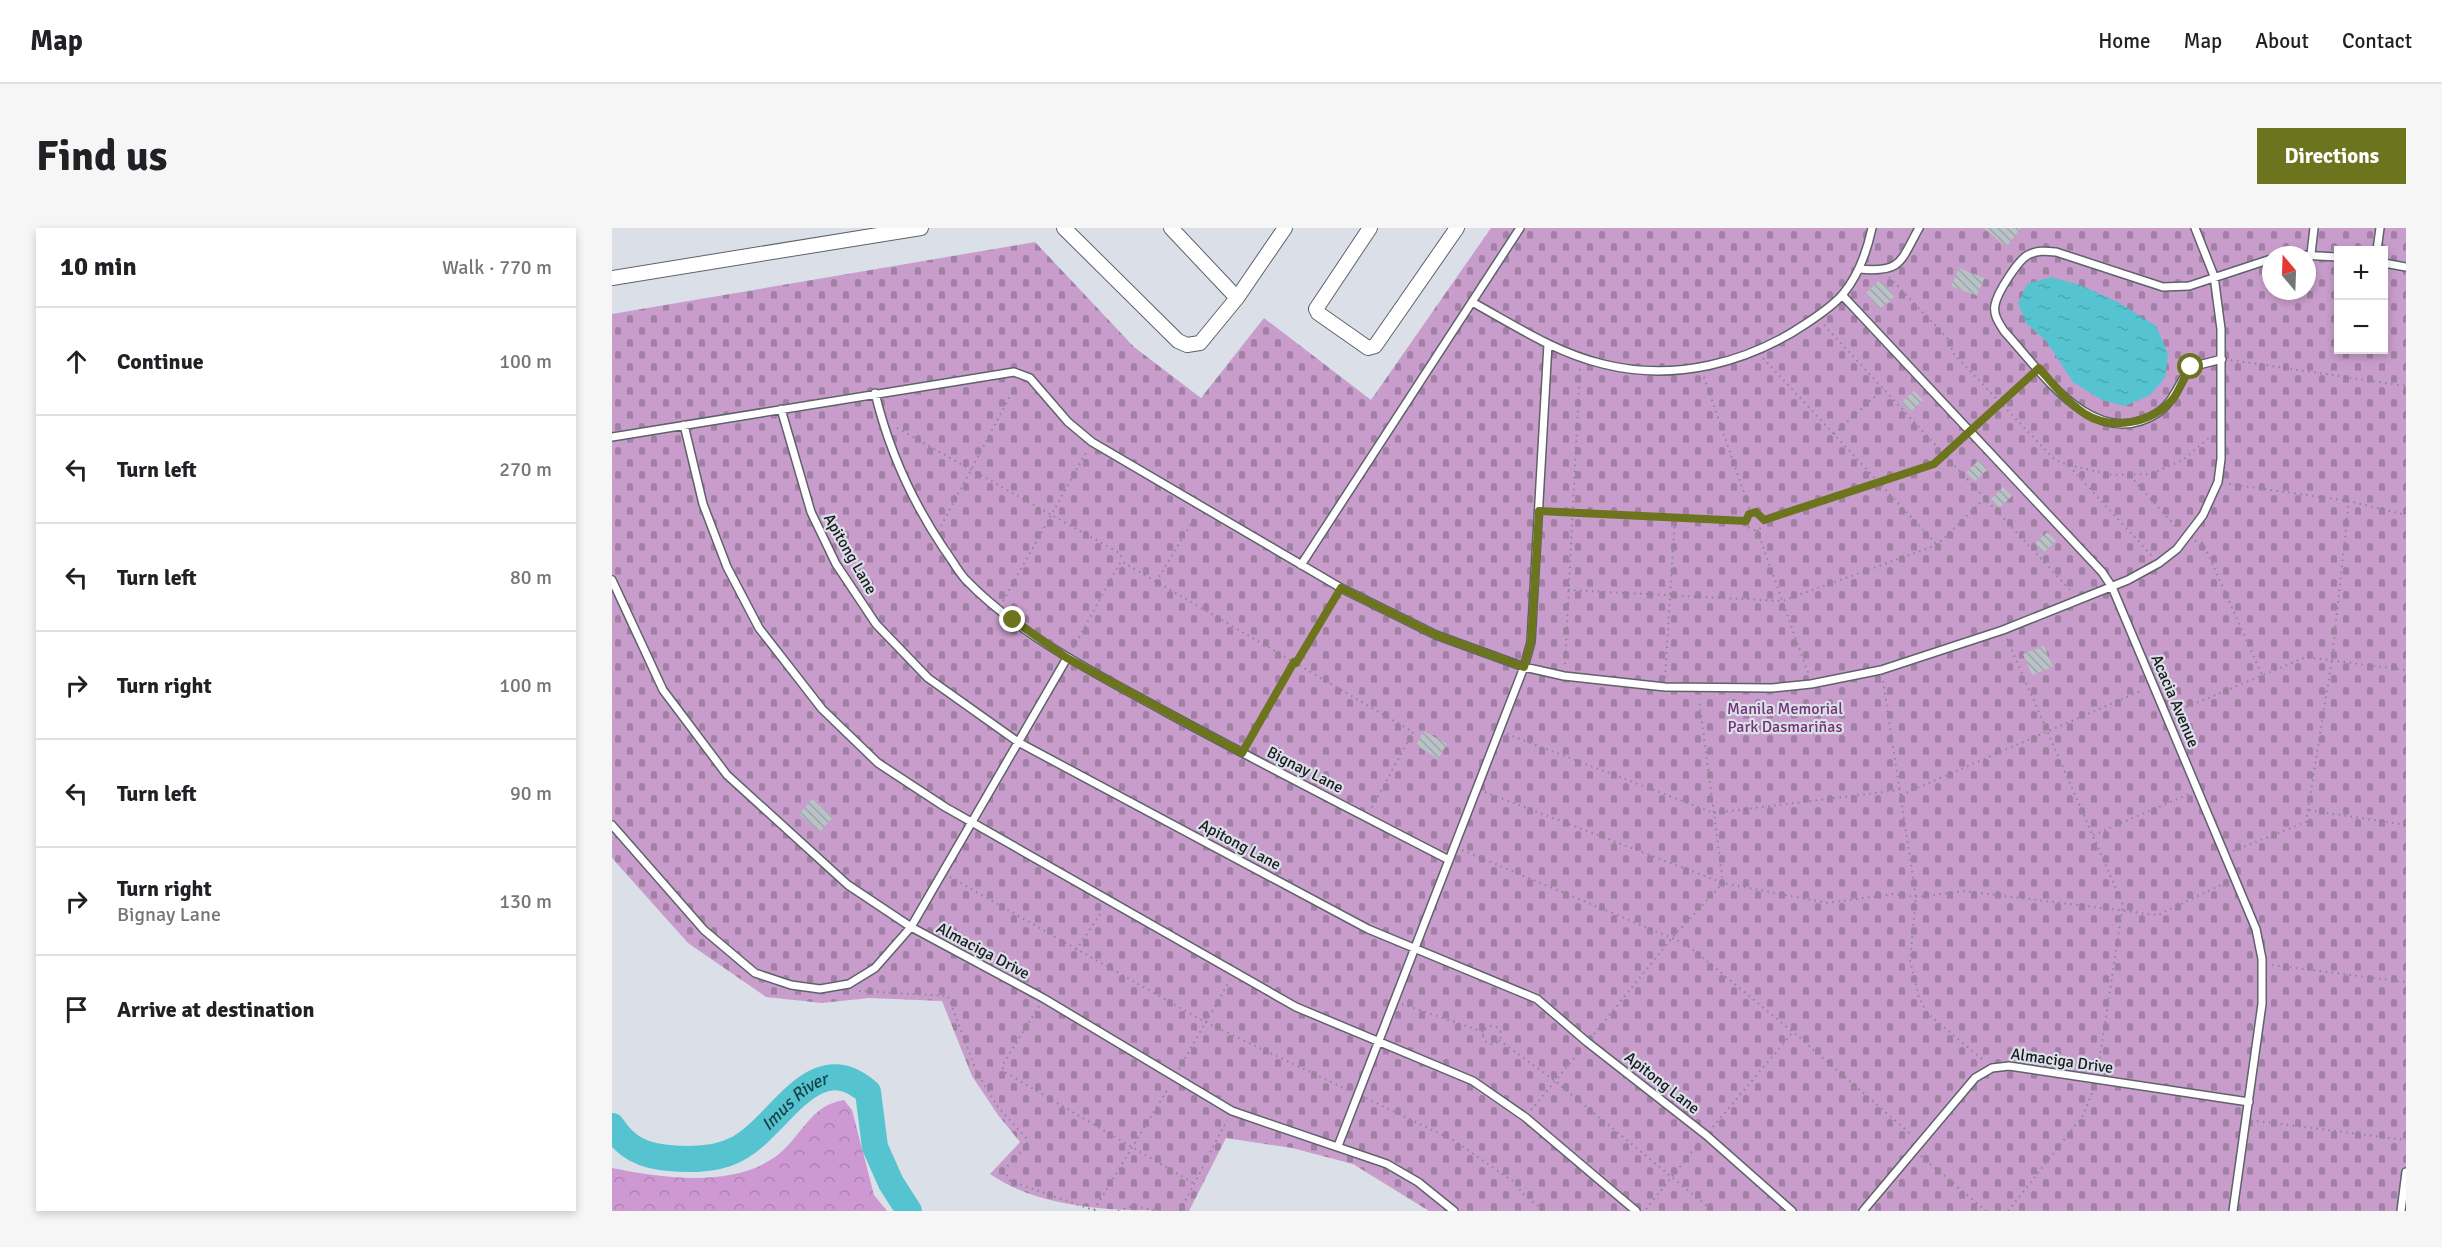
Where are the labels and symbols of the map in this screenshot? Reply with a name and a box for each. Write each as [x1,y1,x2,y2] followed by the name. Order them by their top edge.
[2262,246,2316,300] north arrow
[2177,353,2203,379] route start
[819,510,881,598] street label: Apitong Lane
[999,606,1025,632] route end
[2146,652,2204,750] street label: Acacia Avenue
[1727,699,1843,737] park label: Manila Memorial Park Dasmariñas
[1263,742,1347,798] street label: Bignay Lane
[1196,815,1284,875] street label: Apitong Lane
[933,918,1033,984] street label: Almaciga Drive
[2010,1044,2114,1078] street label: Almaciga Drive
[1620,1047,1704,1119] street label: Apitong Lane
[757,1067,832,1135] water label: Imus River

